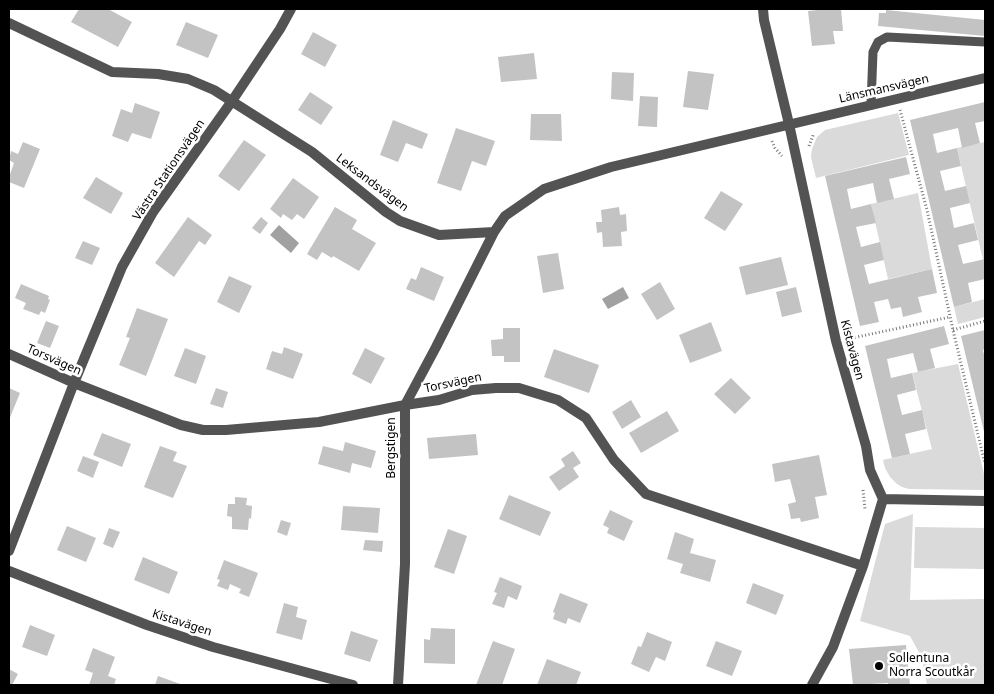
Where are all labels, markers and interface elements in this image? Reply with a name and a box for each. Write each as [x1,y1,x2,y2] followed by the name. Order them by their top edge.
[838,72,930,106] street label: Länsmansvägen
[130,117,208,223] street label: Västra Stationsvägen
[333,151,411,215] street label: Leksandsvägen
[837,318,867,382] street label: Kistavägen
[24,342,84,378] street label: Torsvägen
[423,370,483,396] street label: Torsvägen
[385,417,399,479] street label: Bergstigen
[150,607,214,639] street label: Kistavägen
[889,652,974,680] place label: Sollentuna Norra Scoutkår
[873,660,885,672] marker: Sollentuna Norra Scoutkår

